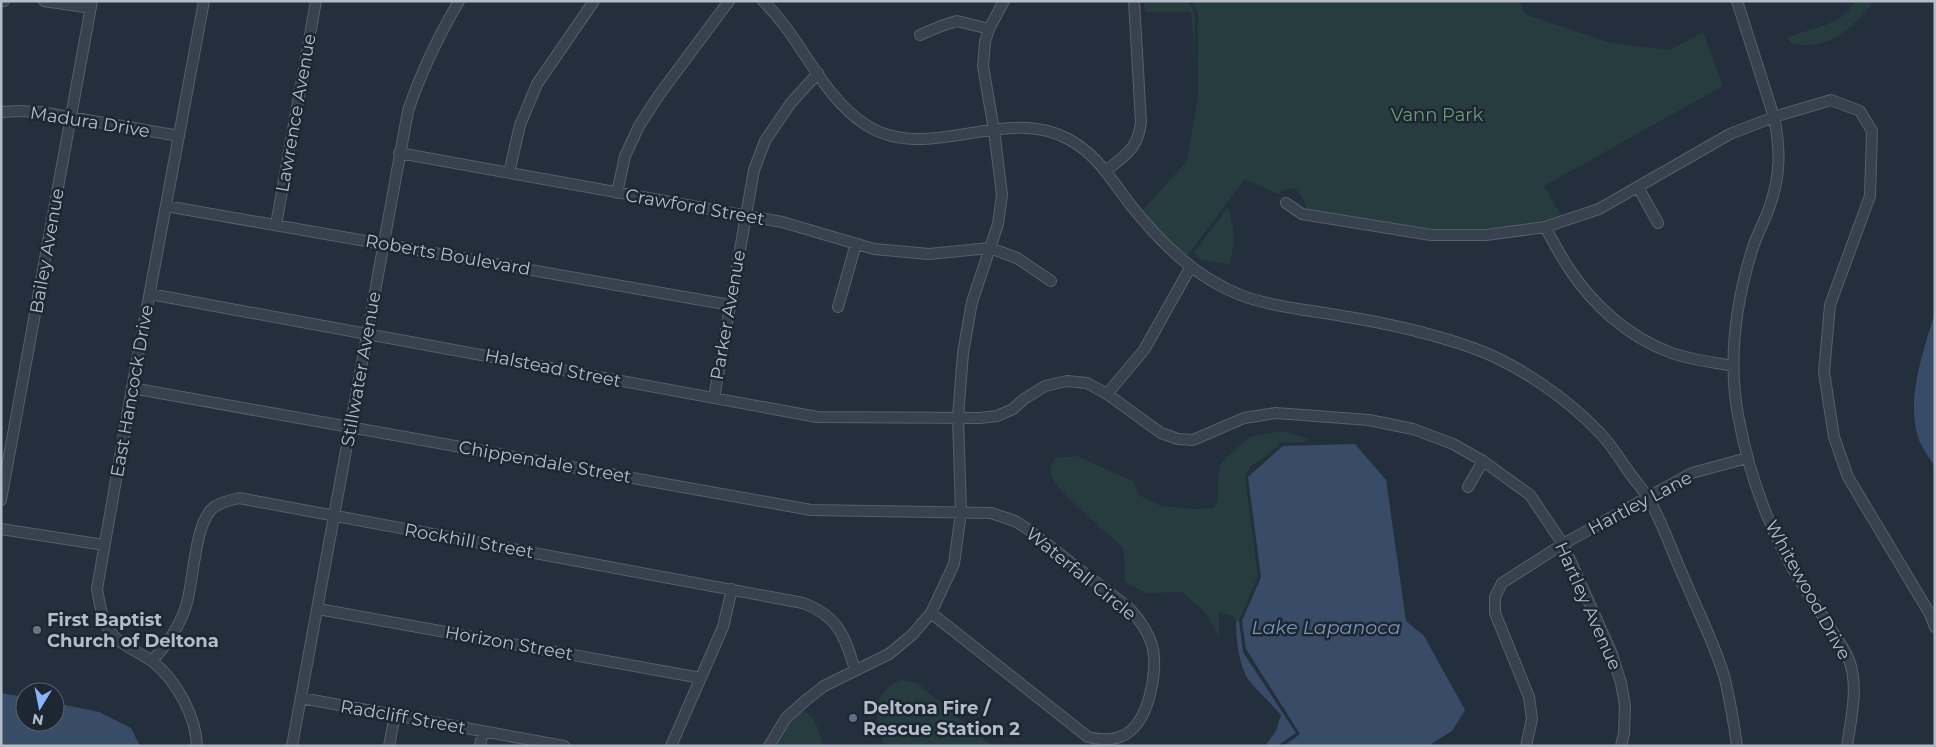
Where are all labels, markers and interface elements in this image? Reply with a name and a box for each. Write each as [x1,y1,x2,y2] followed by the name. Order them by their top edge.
[271,32,321,194] street label: Lawrence Avenue
[28,102,152,142] street label: Madura Drive
[1391,104,1483,126] park label: Vann Park
[624,184,766,230] street label: Crawford Street
[25,186,69,315] street label: Bailey Avenue
[364,230,532,280] street label: Roberts Boulevard
[706,248,750,382] street label: Parker Avenue
[337,290,385,448] street label: Stillwater Avenue
[106,303,158,479] street label: East Hancock Drive
[483,344,623,392] street label: Halstead Street
[457,436,633,488] street label: Chippendale Street
[1584,466,1696,540] street label: Hartley Lane
[1760,516,1856,664] street label: Whitewood Drive
[403,519,535,563] street label: Rockhill Street
[1021,523,1141,625] street label: Waterfall Circle
[1550,538,1626,674] street label: Hartley Avenue
[47,609,219,652] place label: First Baptist Church of Deltona
[1251,616,1401,639] water label: Lake Lapanoca
[443,621,575,665] street label: Horizon Street
[31,624,43,636] marker: First Baptist Church of Deltona
[15,682,65,732] north arrow
[339,695,467,739] street label: Radcliff Street
[863,697,1020,740] place label: Deltona Fire / Rescue Station 2
[31,710,45,730] text: N
[847,712,859,724] marker: Deltona Fire / Rescue Station 2

